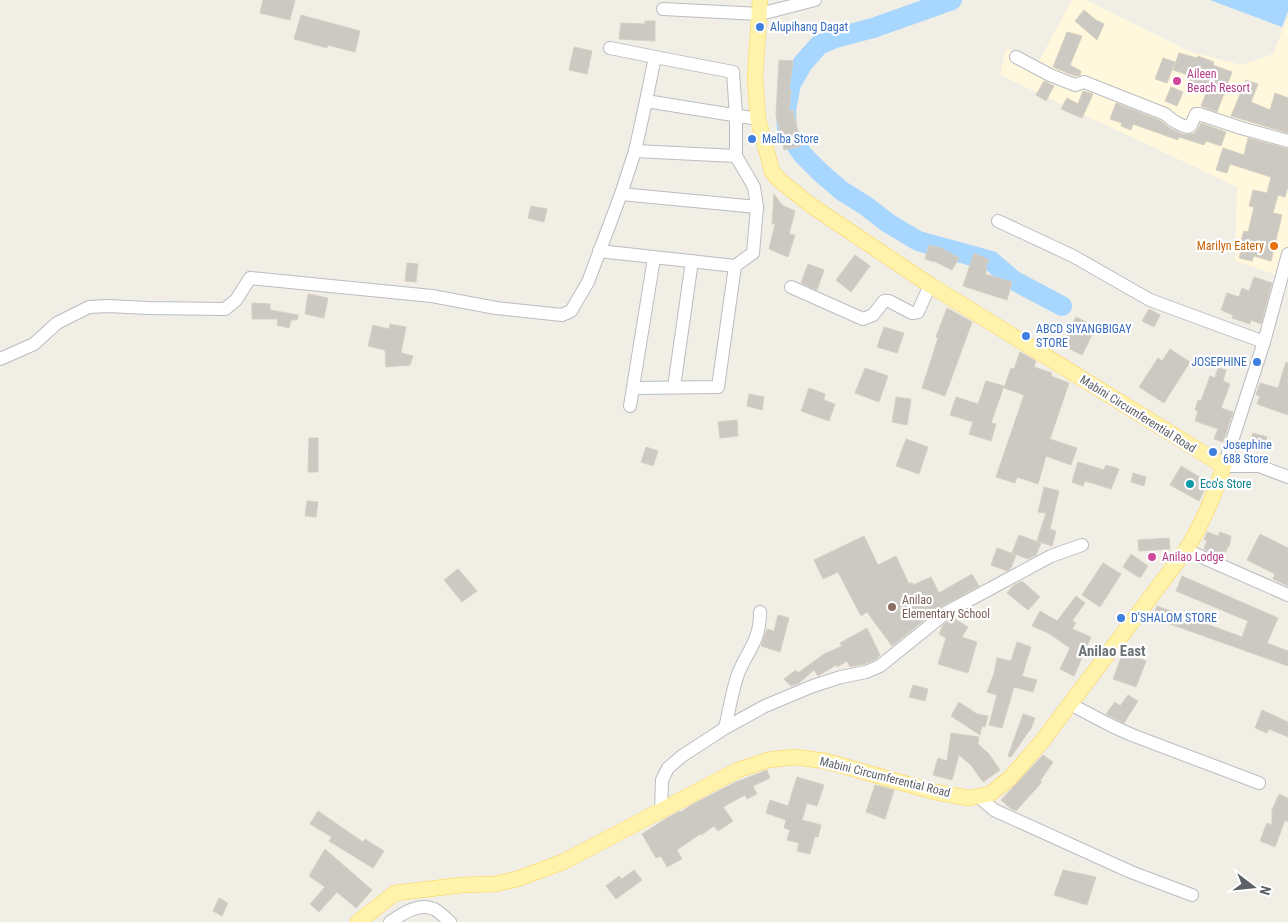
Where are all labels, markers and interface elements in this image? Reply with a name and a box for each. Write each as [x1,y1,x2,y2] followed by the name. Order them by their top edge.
[770,20,848,34] place label: Alupihang Dagat
[754,21,766,33] marker: Alupihang Dagat
[1187,67,1250,95] place label: Aileen Beach Resort
[1171,75,1183,87] marker: Aileen Beach Resort
[762,132,819,146] place label: Melba Store
[746,133,758,145] marker: Melba Store
[1197,239,1264,253] place label: Marilyn Eatery
[1268,240,1280,252] marker: Marilyn Eatery
[1036,322,1132,350] place label: ABCD SIYANGBIGAY STORE
[1020,330,1032,342] marker: ABCD SIYANGBIGAY STORE
[1191,355,1247,369] place label: JOSEPHINE
[1251,356,1263,368] marker: JOSEPHINE
[1077,373,1199,456] street label: Mabini Circumferential Road
[1223,438,1272,466] place label: Josephine 688 Store
[1207,446,1219,458] marker: Josephine 688 Store
[1200,477,1252,491] place label: Eco's Store
[1184,478,1196,490] marker: Eco's Store
[1162,550,1224,564] place label: Anilao Lodge
[1146,551,1158,563] marker: Anilao Lodge
[902,593,990,621] place label: Anilao Elementary School
[886,601,898,613] marker: Anilao Elementary School
[1131,611,1217,625] place label: D'SHALOM STORE
[1115,612,1127,624] marker: D'SHALOM STORE
[1078,642,1146,660] district label: Anilao East
[818,754,952,800] street label: Mabini Circumferential Road
[1228,862,1278,912] north arrow
[1257,884,1274,897] text: N

